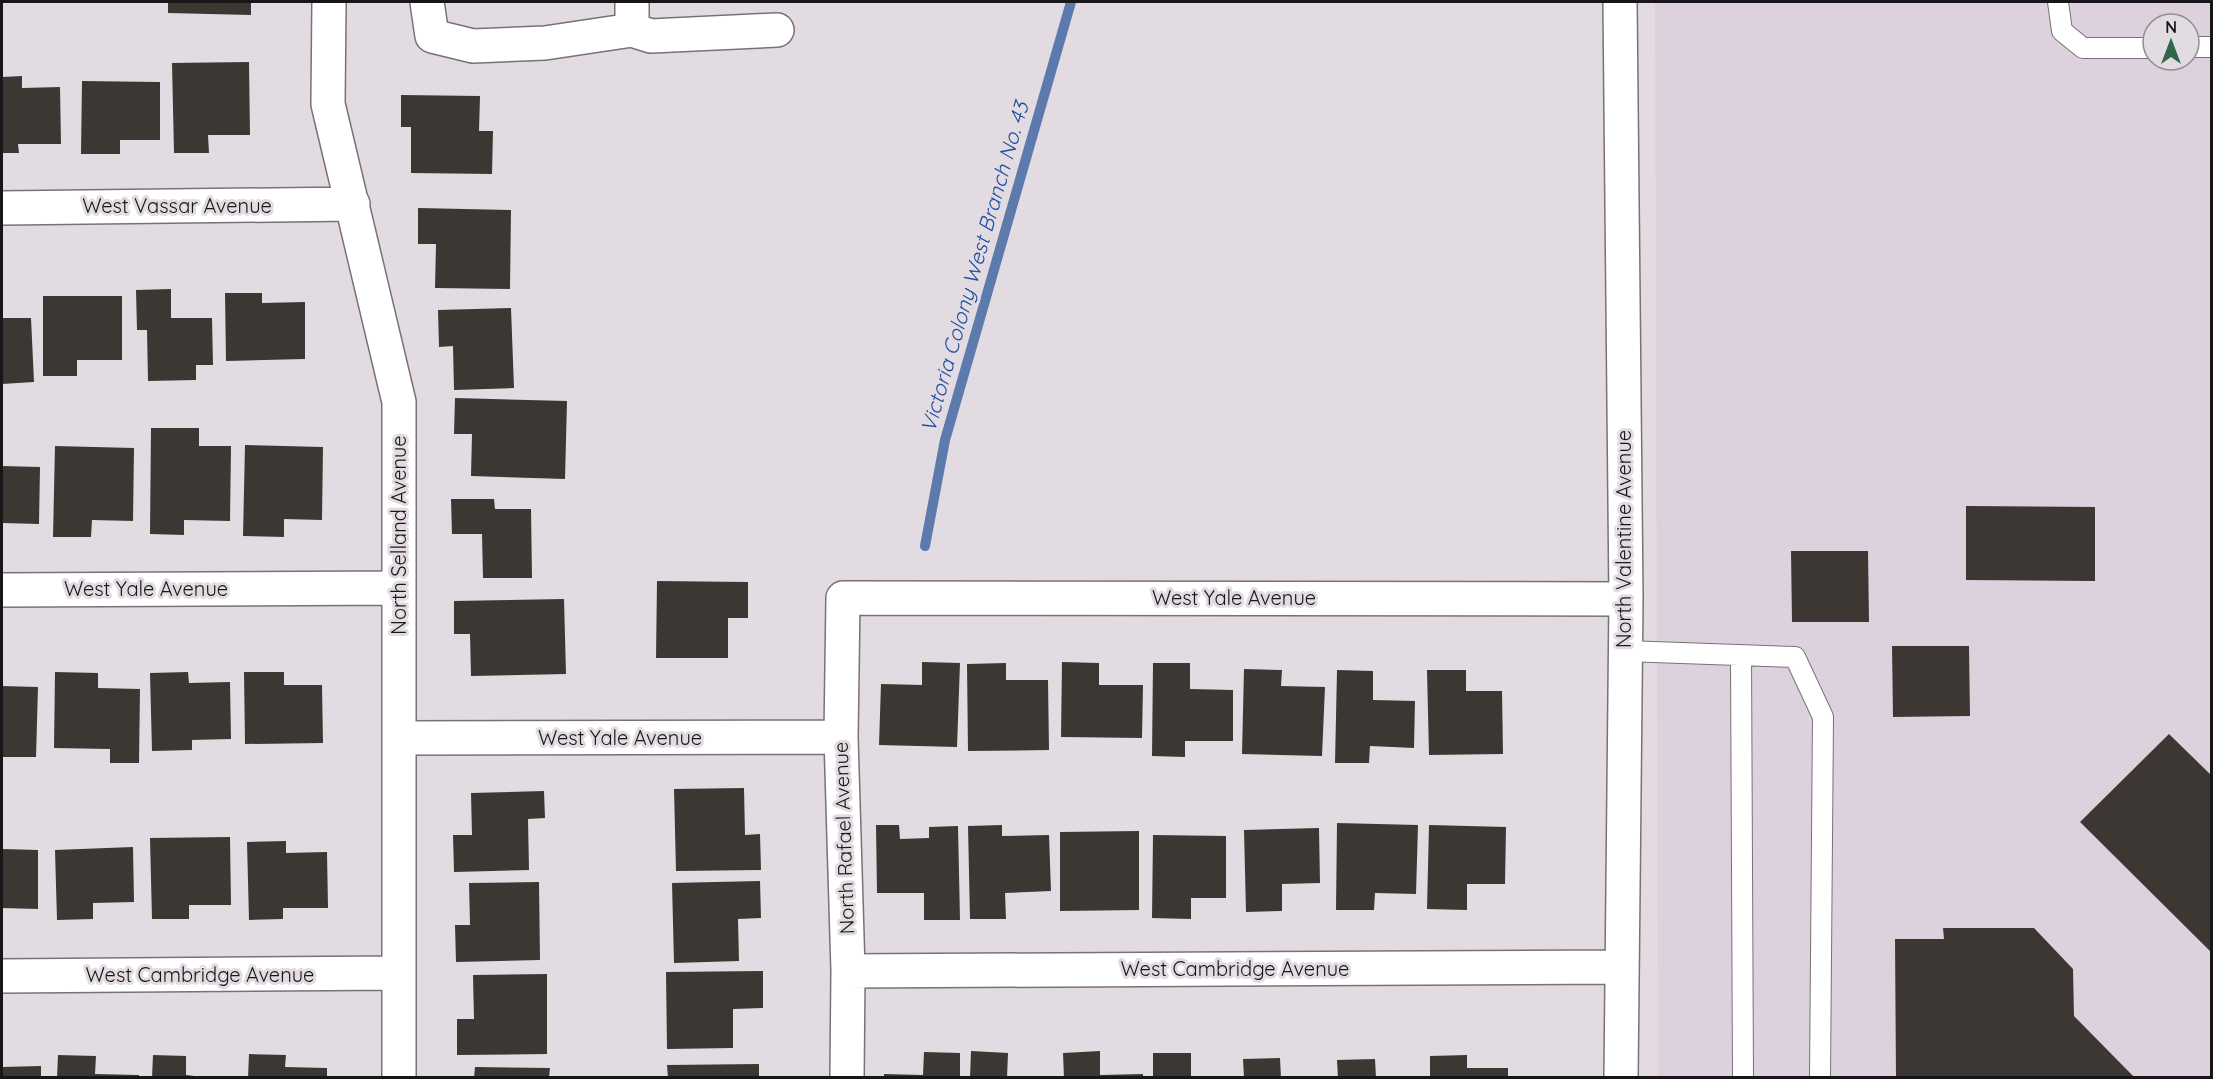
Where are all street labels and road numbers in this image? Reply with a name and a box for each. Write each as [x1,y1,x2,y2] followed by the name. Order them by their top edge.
[82,193,272,218] street label: West Vassar Avenue
[1611,430,1636,648] street label: North Valentine Avenue
[386,435,411,635] street label: North Selland Avenue
[64,576,228,601] street label: West Yale Avenue
[1152,585,1316,610] street label: West Yale Avenue
[538,725,702,750] street label: West Yale Avenue
[828,741,859,935] street label: North Rafael Avenue
[1121,956,1349,981] street label: West Cambridge Avenue
[86,962,314,987] street label: West Cambridge Avenue

